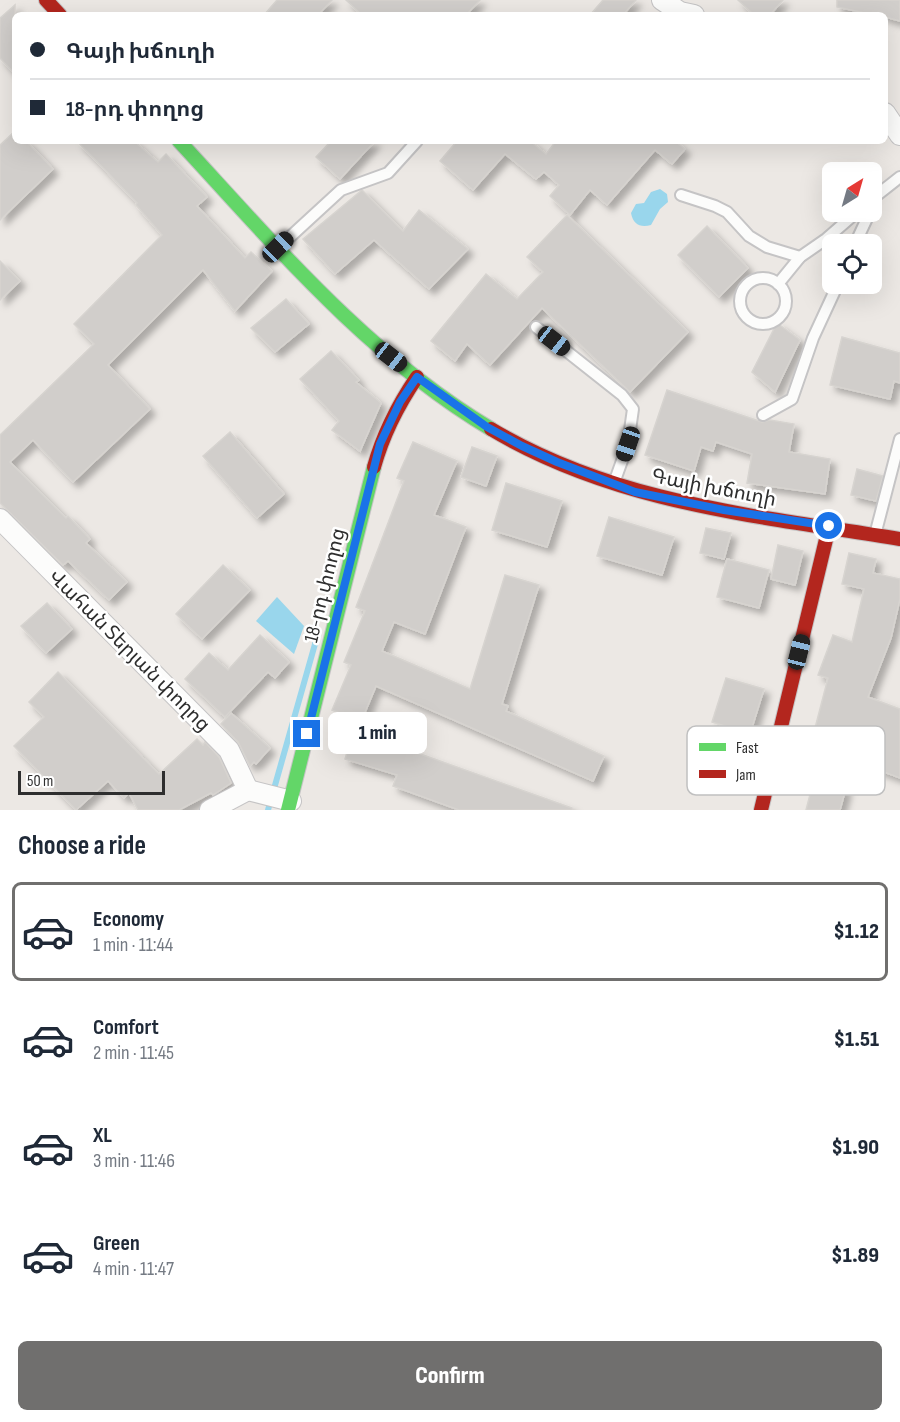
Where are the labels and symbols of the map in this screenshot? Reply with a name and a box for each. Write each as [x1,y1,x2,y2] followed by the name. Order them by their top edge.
[822,162,882,222] north arrow
[259,228,297,266] car
[534,323,574,359] car
[371,339,411,375] car
[614,424,642,464] car
[649,464,778,512] street label: Գայի խճուղի
[815,512,842,539] route start
[299,526,351,645] street label: 18-րդ փողոց
[43,565,215,737] street label: Վահան Տերյան փողոց
[786,632,812,672] car
[328,713,427,755] callout: 1 min
[293,720,320,747] route end
[687,726,885,795] legend
[736,739,759,758] text: Fast
[735,766,756,785] text: Jam
[18,768,165,796] scale bar

